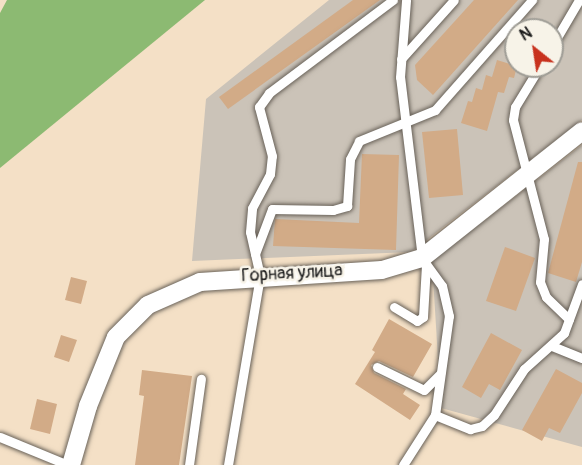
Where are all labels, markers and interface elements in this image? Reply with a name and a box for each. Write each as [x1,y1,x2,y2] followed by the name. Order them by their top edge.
[504,18,564,78] north arrow
[516,23,536,46] text: N
[241,261,343,287] street label: Горная улица

